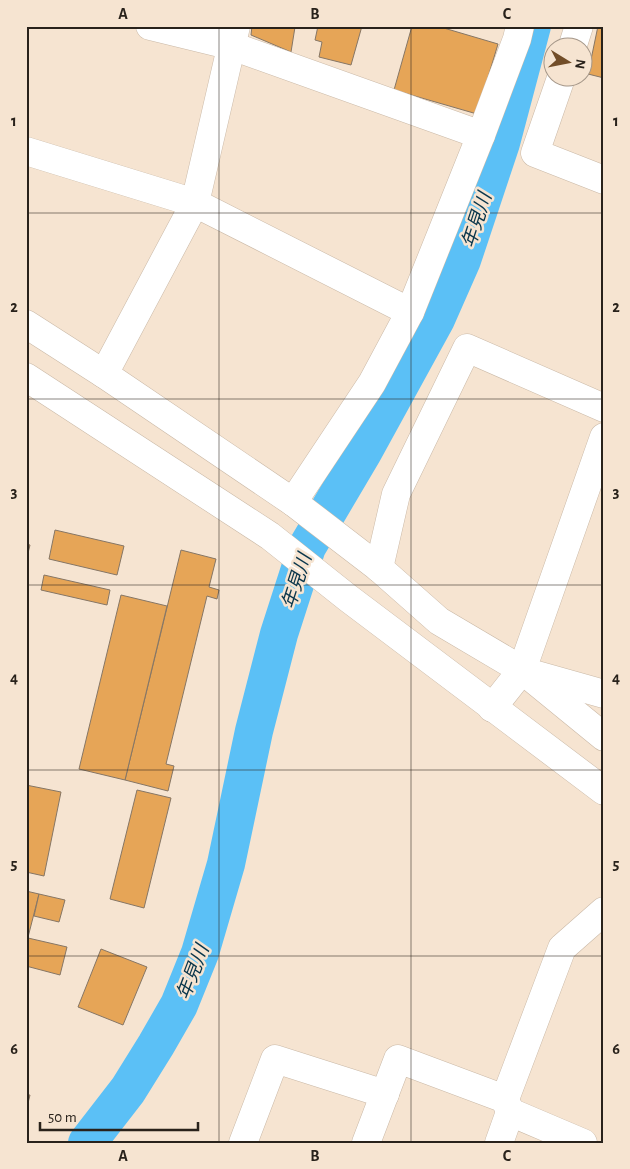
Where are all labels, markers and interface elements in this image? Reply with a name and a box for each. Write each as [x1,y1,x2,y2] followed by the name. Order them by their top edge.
[118,6,128,22] text: A
[310,6,320,22] text: B
[503,6,512,22] text: C
[542,38,592,88] north arrow
[572,58,588,70] text: N
[11,113,17,129] text: 1
[613,113,619,129] text: 1
[458,188,496,251] water label: 年見川
[10,299,18,315] text: 2
[612,299,620,315] text: 2
[11,484,18,500] text: 3
[613,484,620,500] text: 3
[278,549,316,612] water label: 年見川
[10,670,18,686] text: 4
[612,670,620,686] text: 4
[11,856,18,872] text: 5
[613,856,620,872] text: 5
[172,940,213,1003] water label: 年見川
[10,1041,18,1057] text: 6
[612,1041,620,1057] text: 6
[40,1099,198,1131] scale bar
[48,1110,77,1125] text: 50 m
[118,1148,128,1164] text: A
[310,1148,320,1164] text: B
[503,1148,512,1164] text: C

